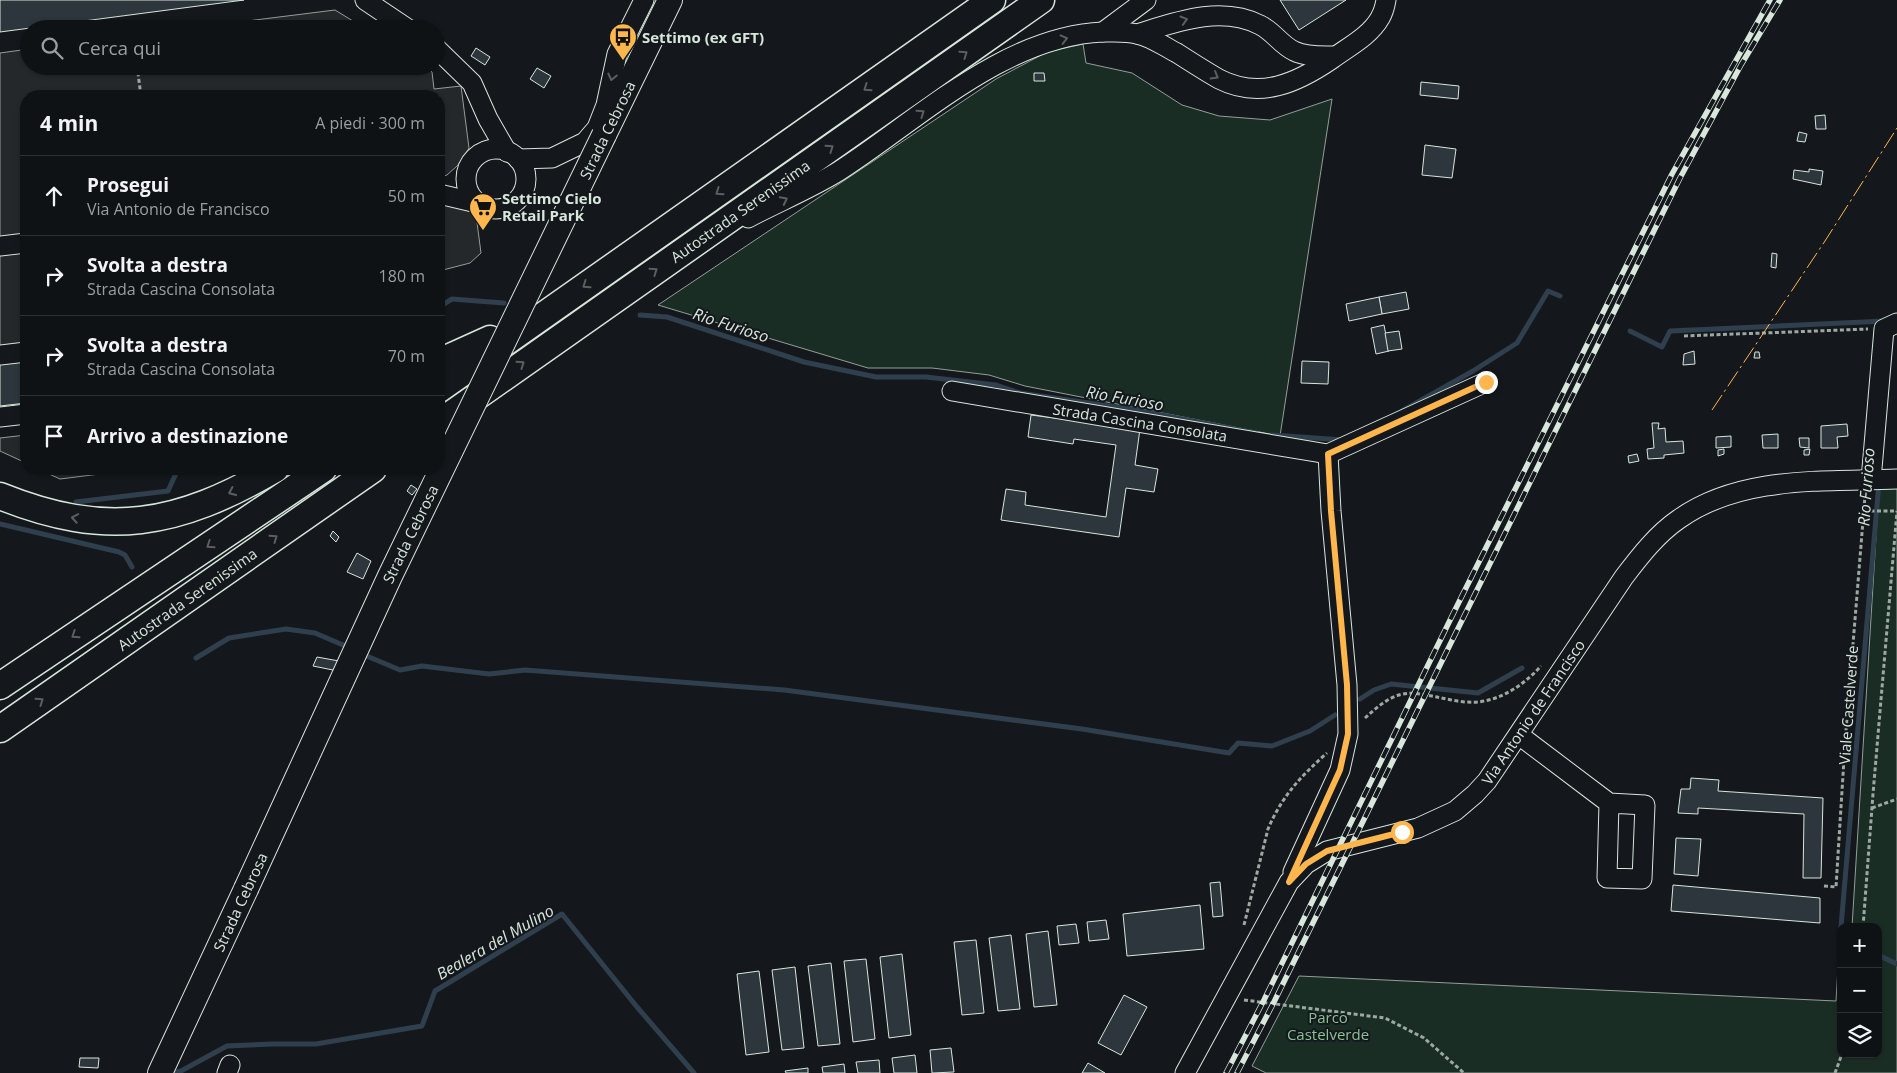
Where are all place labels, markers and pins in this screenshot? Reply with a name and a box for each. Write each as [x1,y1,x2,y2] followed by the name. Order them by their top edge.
[608,22,638,61] bus stop icon: Settimo (ex GFT)
[642,27,764,47] place label: Settimo (ex GFT)
[502,188,602,225] place label: Settimo Cielo Retail Park
[468,192,498,231] supermarket icon: Settimo Cielo Retail Park

